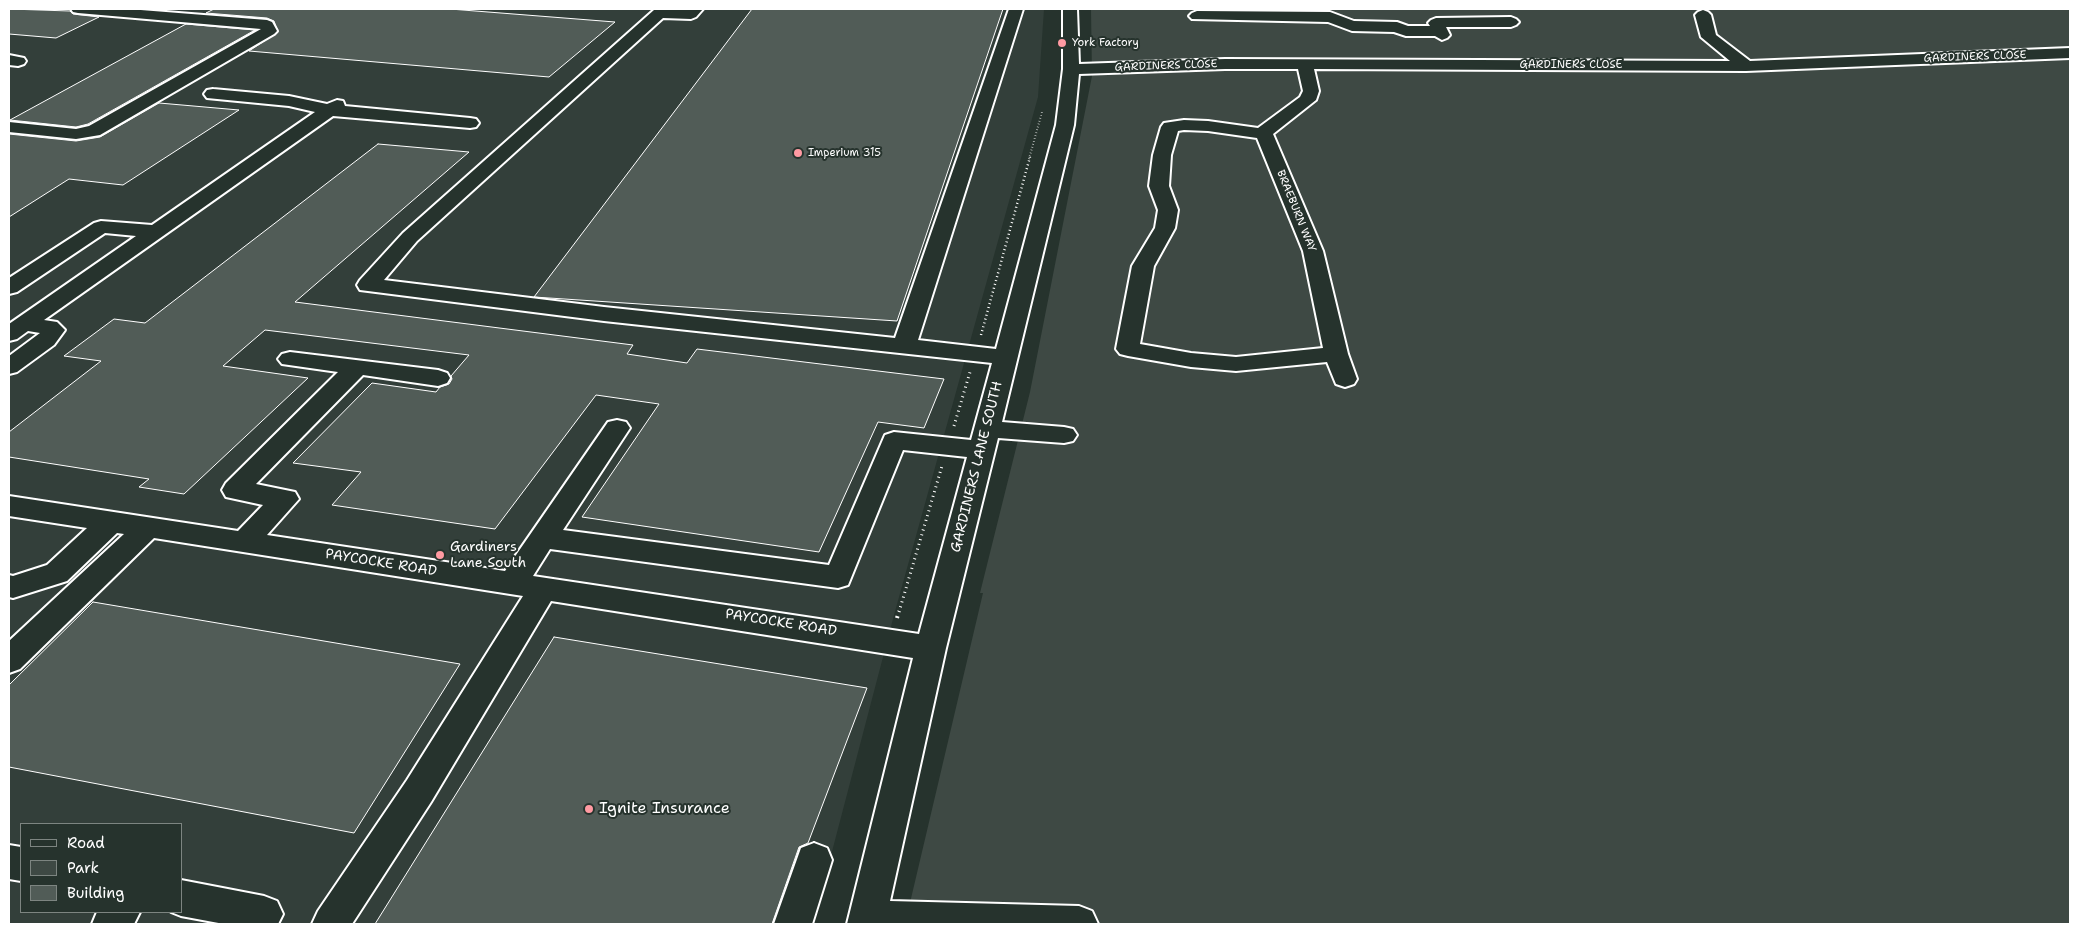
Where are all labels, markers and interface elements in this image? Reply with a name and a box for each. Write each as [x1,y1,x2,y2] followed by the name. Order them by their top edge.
[1072,36,1139,50] place label: York Factory
[1056,37,1068,49] marker: York Factory
[1923,49,2027,65] street label: GARDINERS CLOSE
[1114,58,1218,74] street label: GARDINERS CLOSE
[1520,58,1622,72] street label: GARDINERS CLOSE
[808,146,881,160] place label: Imperium 315
[792,147,804,159] marker: Imperium 315
[1274,168,1318,254] street label: BRAEBURN WAY
[948,380,1006,554] street label: GARDINERS LANE SOUTH
[450,539,526,572] place label: Gardiners Lane South
[324,546,438,580] street label: PAYCOCKE ROAD
[434,549,446,561] marker: Gardiners Lane South
[724,606,838,640] street label: PAYCOCKE ROAD
[599,799,730,819] place label: Ignite Insurance
[583,803,595,815] marker: Ignite Insurance
[20,823,182,913] legend
[67,833,105,853] text: Road
[67,858,99,878] text: Park
[67,883,124,903] text: Building

